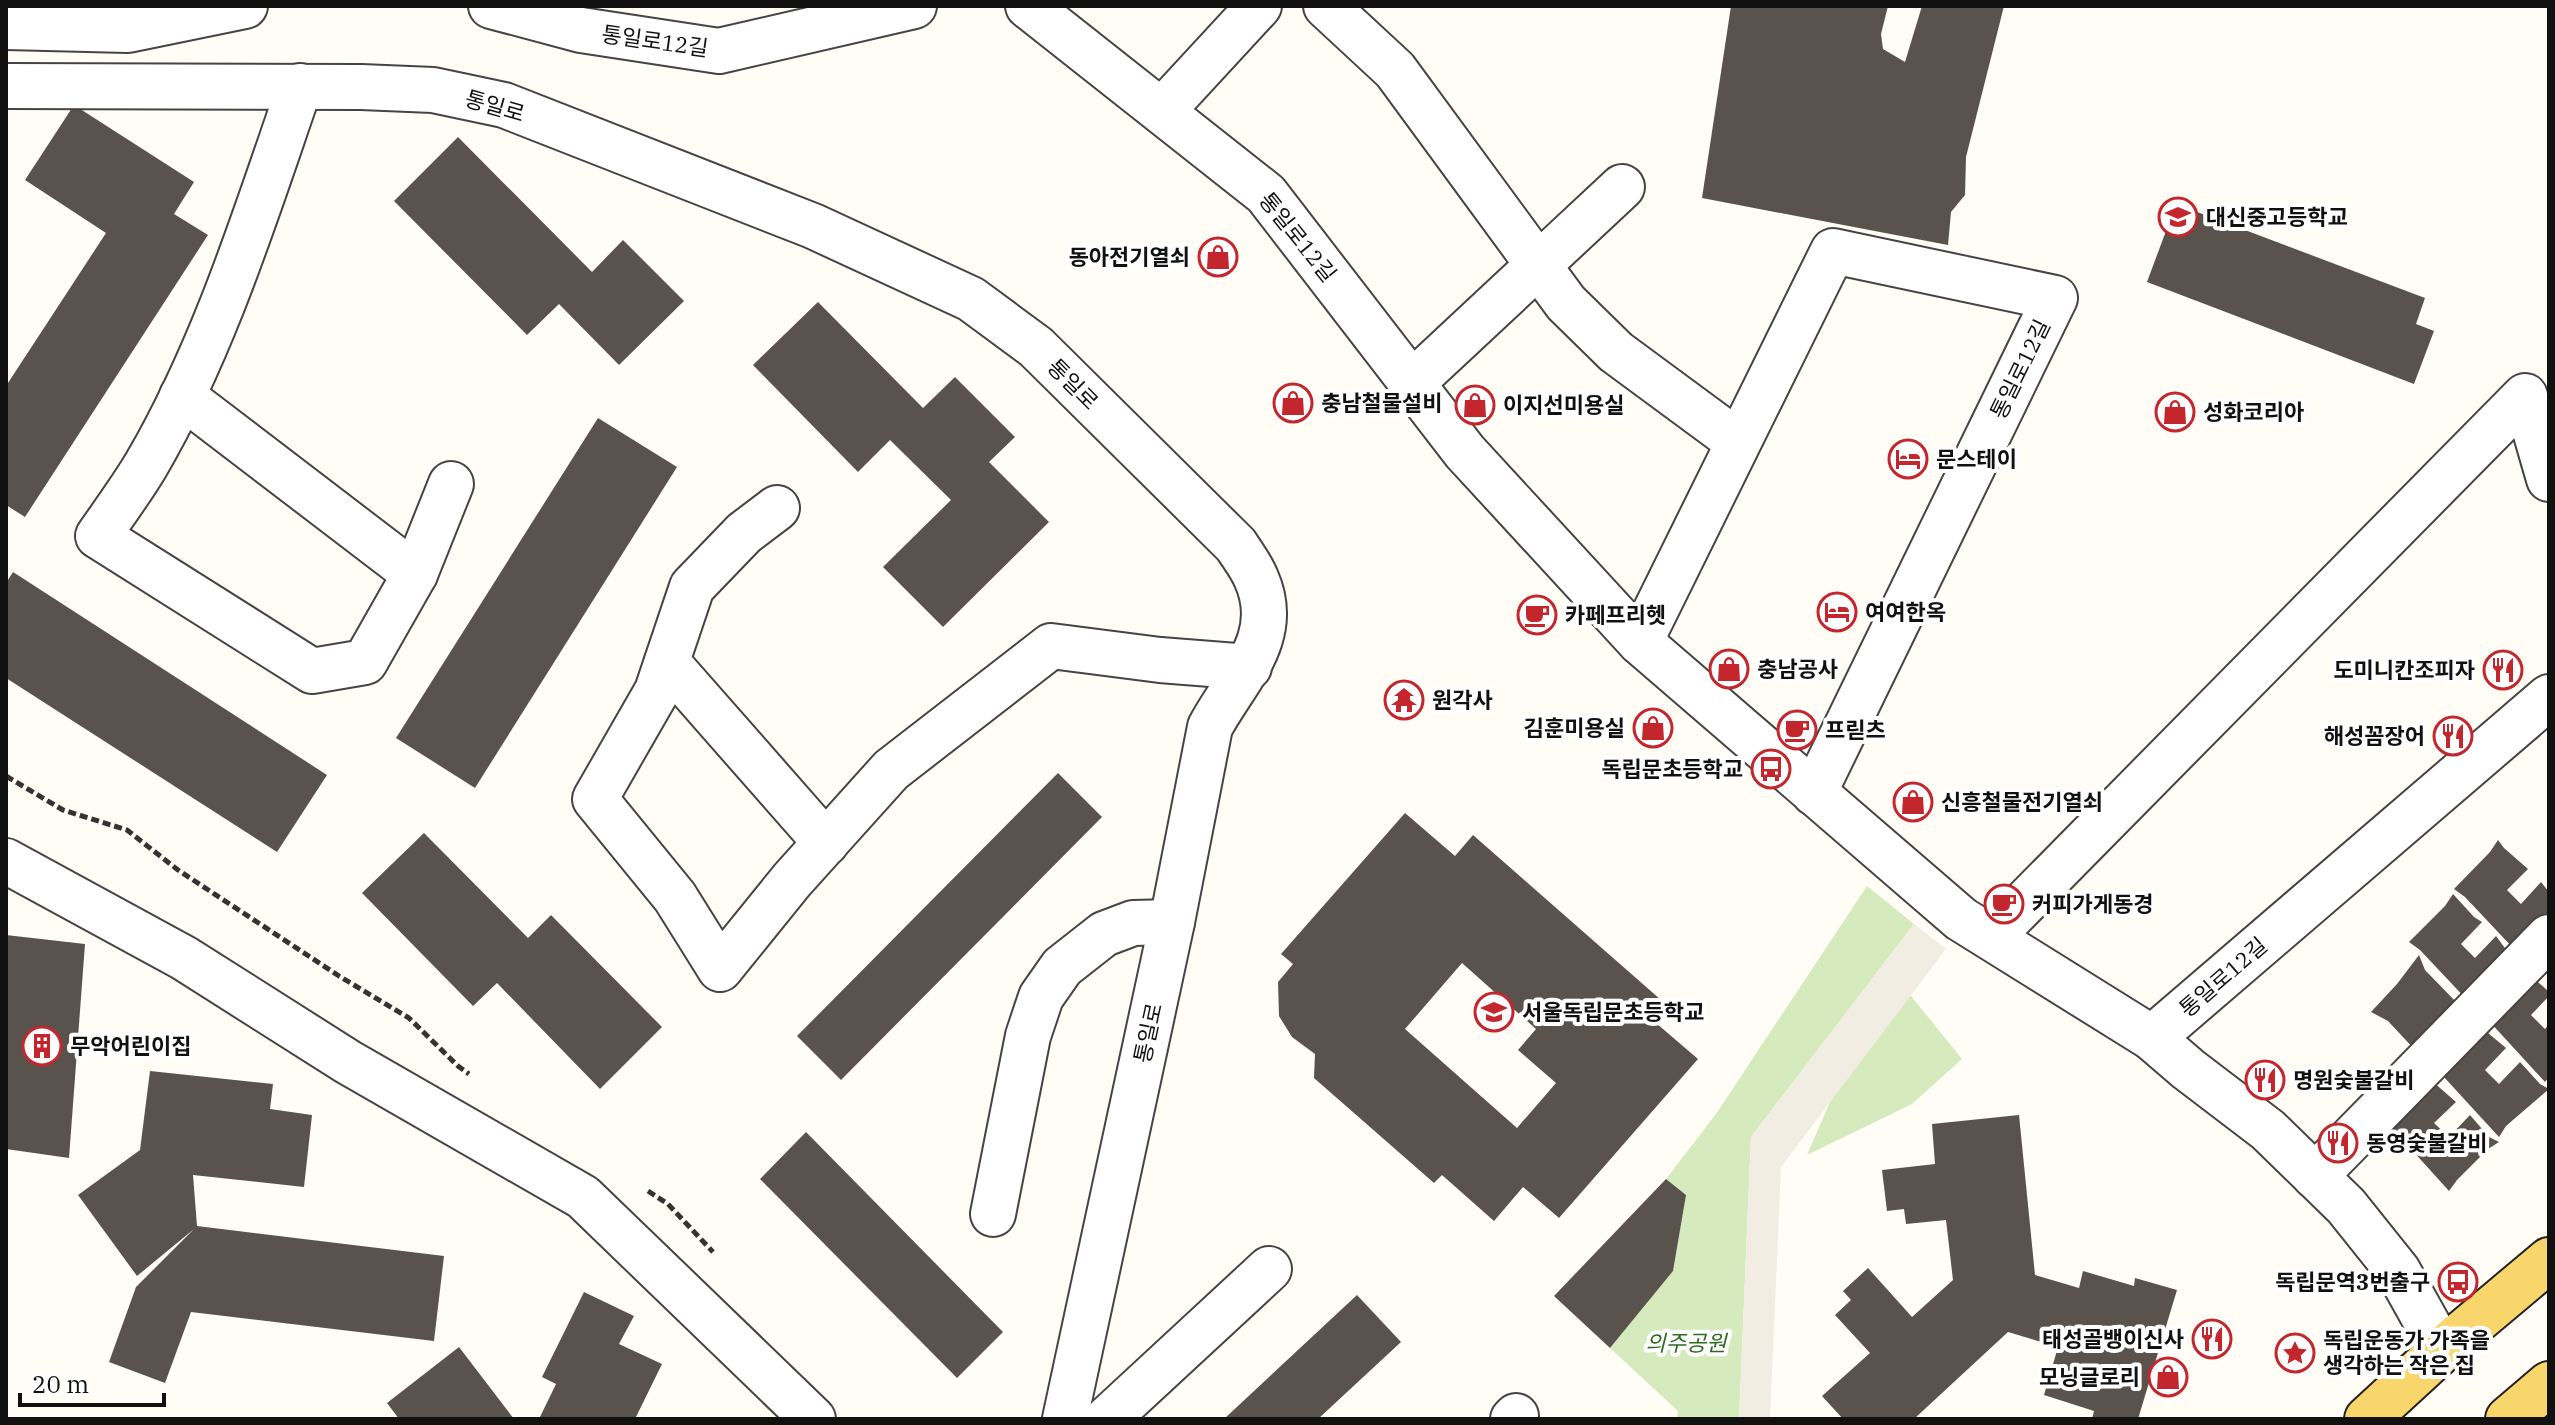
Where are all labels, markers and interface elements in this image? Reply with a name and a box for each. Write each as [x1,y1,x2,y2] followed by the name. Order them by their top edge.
[600,19,710,62] street label: 통일로12길
[462,83,528,128] street label: 통일로
[1253,186,1343,288] street label: 통일로12길
[2157,196,2199,238] school or university icon: 대신중고등학교
[2206,202,2348,231] place label: 대신중고등학교
[1197,236,1239,278] shop icon: 동아전기열쇠
[1069,242,1190,271] place label: 동아전기열쇠
[1983,314,2056,423] street label: 통일로12길
[1042,352,1105,415] street label: 통일로
[1272,382,1314,424] shop icon: 충남철물설비
[1454,384,1496,426] shop icon: 이지선미용실
[1321,388,1442,417] place label: 충남철물설비
[1503,390,1624,419] place label: 이지선미용실
[2154,391,2196,433] shop icon: 성화코리아
[2203,397,2304,426] place label: 성화코리아
[1887,438,1929,480] hotel icon: 문스테이
[1936,444,2017,473] place label: 문스테이
[1816,591,1858,633] hotel icon: 여여한옥
[1516,594,1558,636] cafe icon: 카페프리헷
[1865,597,1946,626] place label: 여여한옥
[1565,600,1666,629] place label: 카페프리헷
[1708,648,1750,690] shop icon: 충남공사
[2482,649,2524,691] restaurant icon: 도미니칸조피자
[1757,654,1838,683] place label: 충남공사
[2333,655,2475,684] place label: 도미니칸조피자
[1383,679,1425,721] temple icon: 원각사
[1432,685,1493,714] place label: 원각사
[1632,707,1674,749] shop icon: 김훈미용실
[1776,709,1818,751] cafe icon: 프릳츠
[1524,713,1625,742] place label: 김훈미용실
[1825,715,1886,744] place label: 프릳츠
[2432,715,2474,757] restaurant icon: 해성꼼장어
[2324,721,2425,750] place label: 해성꼼장어
[1750,748,1792,790] bus stop icon: 독립문초등학교
[1601,754,1743,783] place label: 독립문초등학교
[1892,781,1934,823] shop icon: 신흥철물전기열쇠
[1941,787,2103,816] place label: 신흥철물전기열쇠
[1983,883,2025,925] cafe icon: 커피가게동경
[2032,889,2153,918] place label: 커피가게동경
[2173,930,2273,1023] street label: 통일로12길
[1473,991,1515,1033] school or university icon: 서울독립문초등학교
[1522,997,1704,1026] place label: 서울독립문초등학교
[1127,1000,1168,1066] street label: 통일로
[21,1025,63,1067] building icon: 무악어린이집
[70,1031,191,1060] place label: 무악어린이집
[2244,1059,2286,1101] restaurant icon: 명원숯불갈비
[2293,1065,2414,1094] place label: 명원숯불갈비
[2317,1122,2359,1164] restaurant icon: 동영숯불갈비
[2366,1128,2487,1157] place label: 동영숯불갈비
[2437,1261,2479,1303] bus stop icon: 독립문역3번출구
[2275,1267,2430,1296] place label: 독립문역3번출구
[2191,1318,2233,1360] restaurant icon: 태성골뱅이신사
[2042,1324,2184,1353] place label: 태성골뱅이신사
[2323,1325,2490,1379] place label: 독립운동가 가족을 생각하는 작은 집
[1646,1328,1728,1357] park label: 의주공원
[2274,1332,2316,1374] place icon: 독립운동가 가족을 생각하는 작은 집
[2147,1356,2189,1398] shop icon: 모닝글로리
[20,1357,164,1407] scale bar
[2039,1362,2140,1391] place label: 모닝글로리
[32,1368,89,1400] text: 20 m

